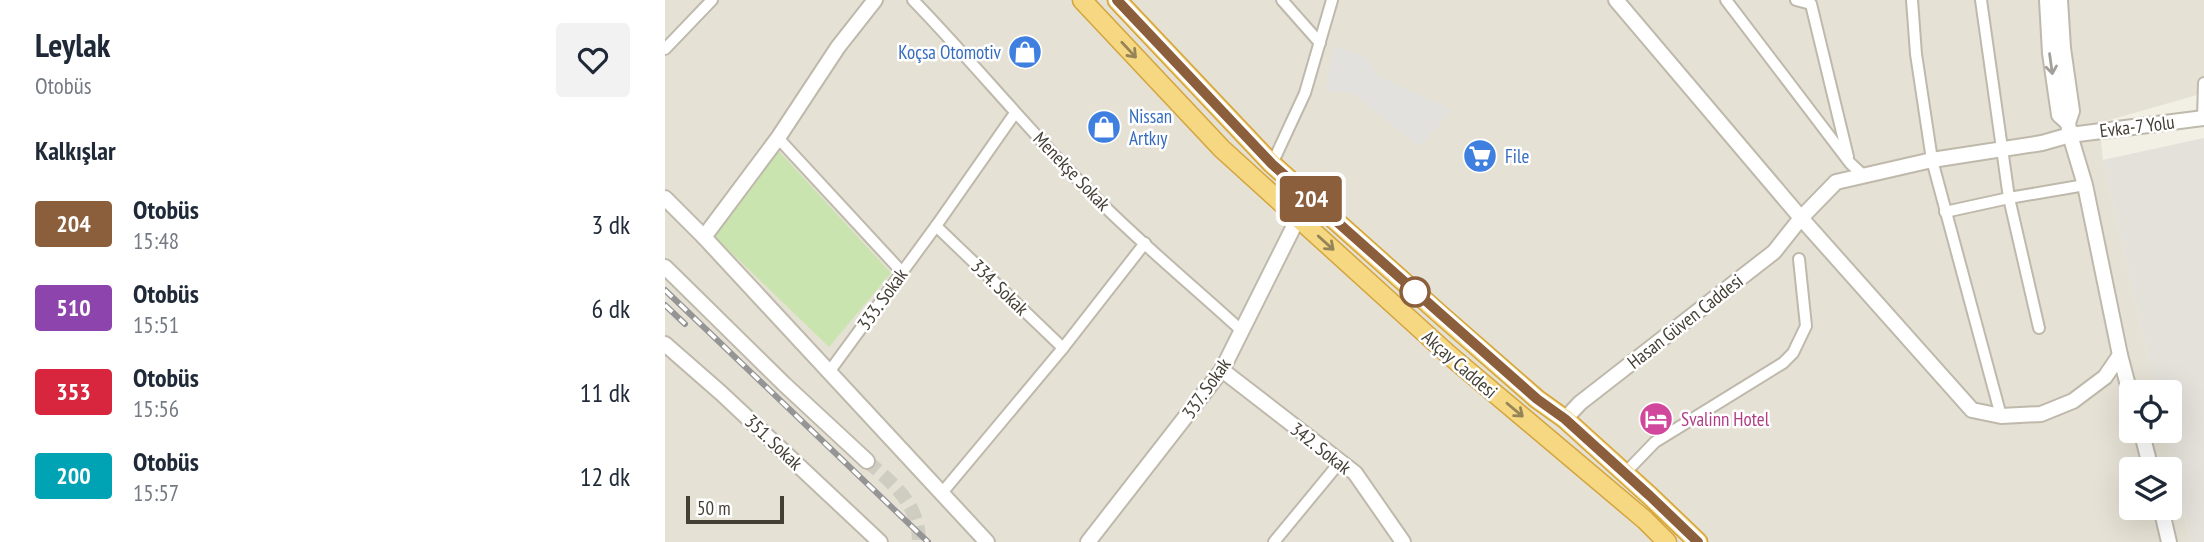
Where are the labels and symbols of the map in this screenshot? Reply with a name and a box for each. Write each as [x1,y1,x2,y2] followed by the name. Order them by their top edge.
[1006,33,1044,71] shop icon: Koçsa Otomotiv
[898,40,1002,64] place label: Koçsa Otomotiv
[1121,41,1137,59] one-way arrow
[2045,52,2058,75] one-way arrow
[1129,104,1172,150] place label: Nissan Artkıy
[1085,108,1123,146] shop icon: Nissan Artkıy
[2098,109,2176,143] street label: Evka-7 Yolu
[1028,127,1116,216] street label: Menekşe Sokak
[1461,137,1499,175] supermarket icon: File
[1505,144,1529,168] place label: File
[1271,176,1351,222] line badge: 204
[1317,235,1334,252] one-way arrow
[966,254,1034,321] street label: 334. Sokak
[852,263,913,335] street label: 333. Sokak
[1622,268,1748,374] street label: Hasan Güven Caddesi
[1400,277,1430,307] unlabelled marker
[1417,325,1503,403] street label: Akçay Caddesi
[1176,352,1236,423] street label: 337. Sokak
[1637,400,1675,438] hotel icon: Svalinn Hotel
[1505,402,1523,418] one-way arrow
[1681,407,1770,431] place label: Svalinn Hotel
[740,409,808,475] street label: 351. Sokak
[1286,417,1357,480] street label: 342. Sokak
[686,493,784,525] scale bar

